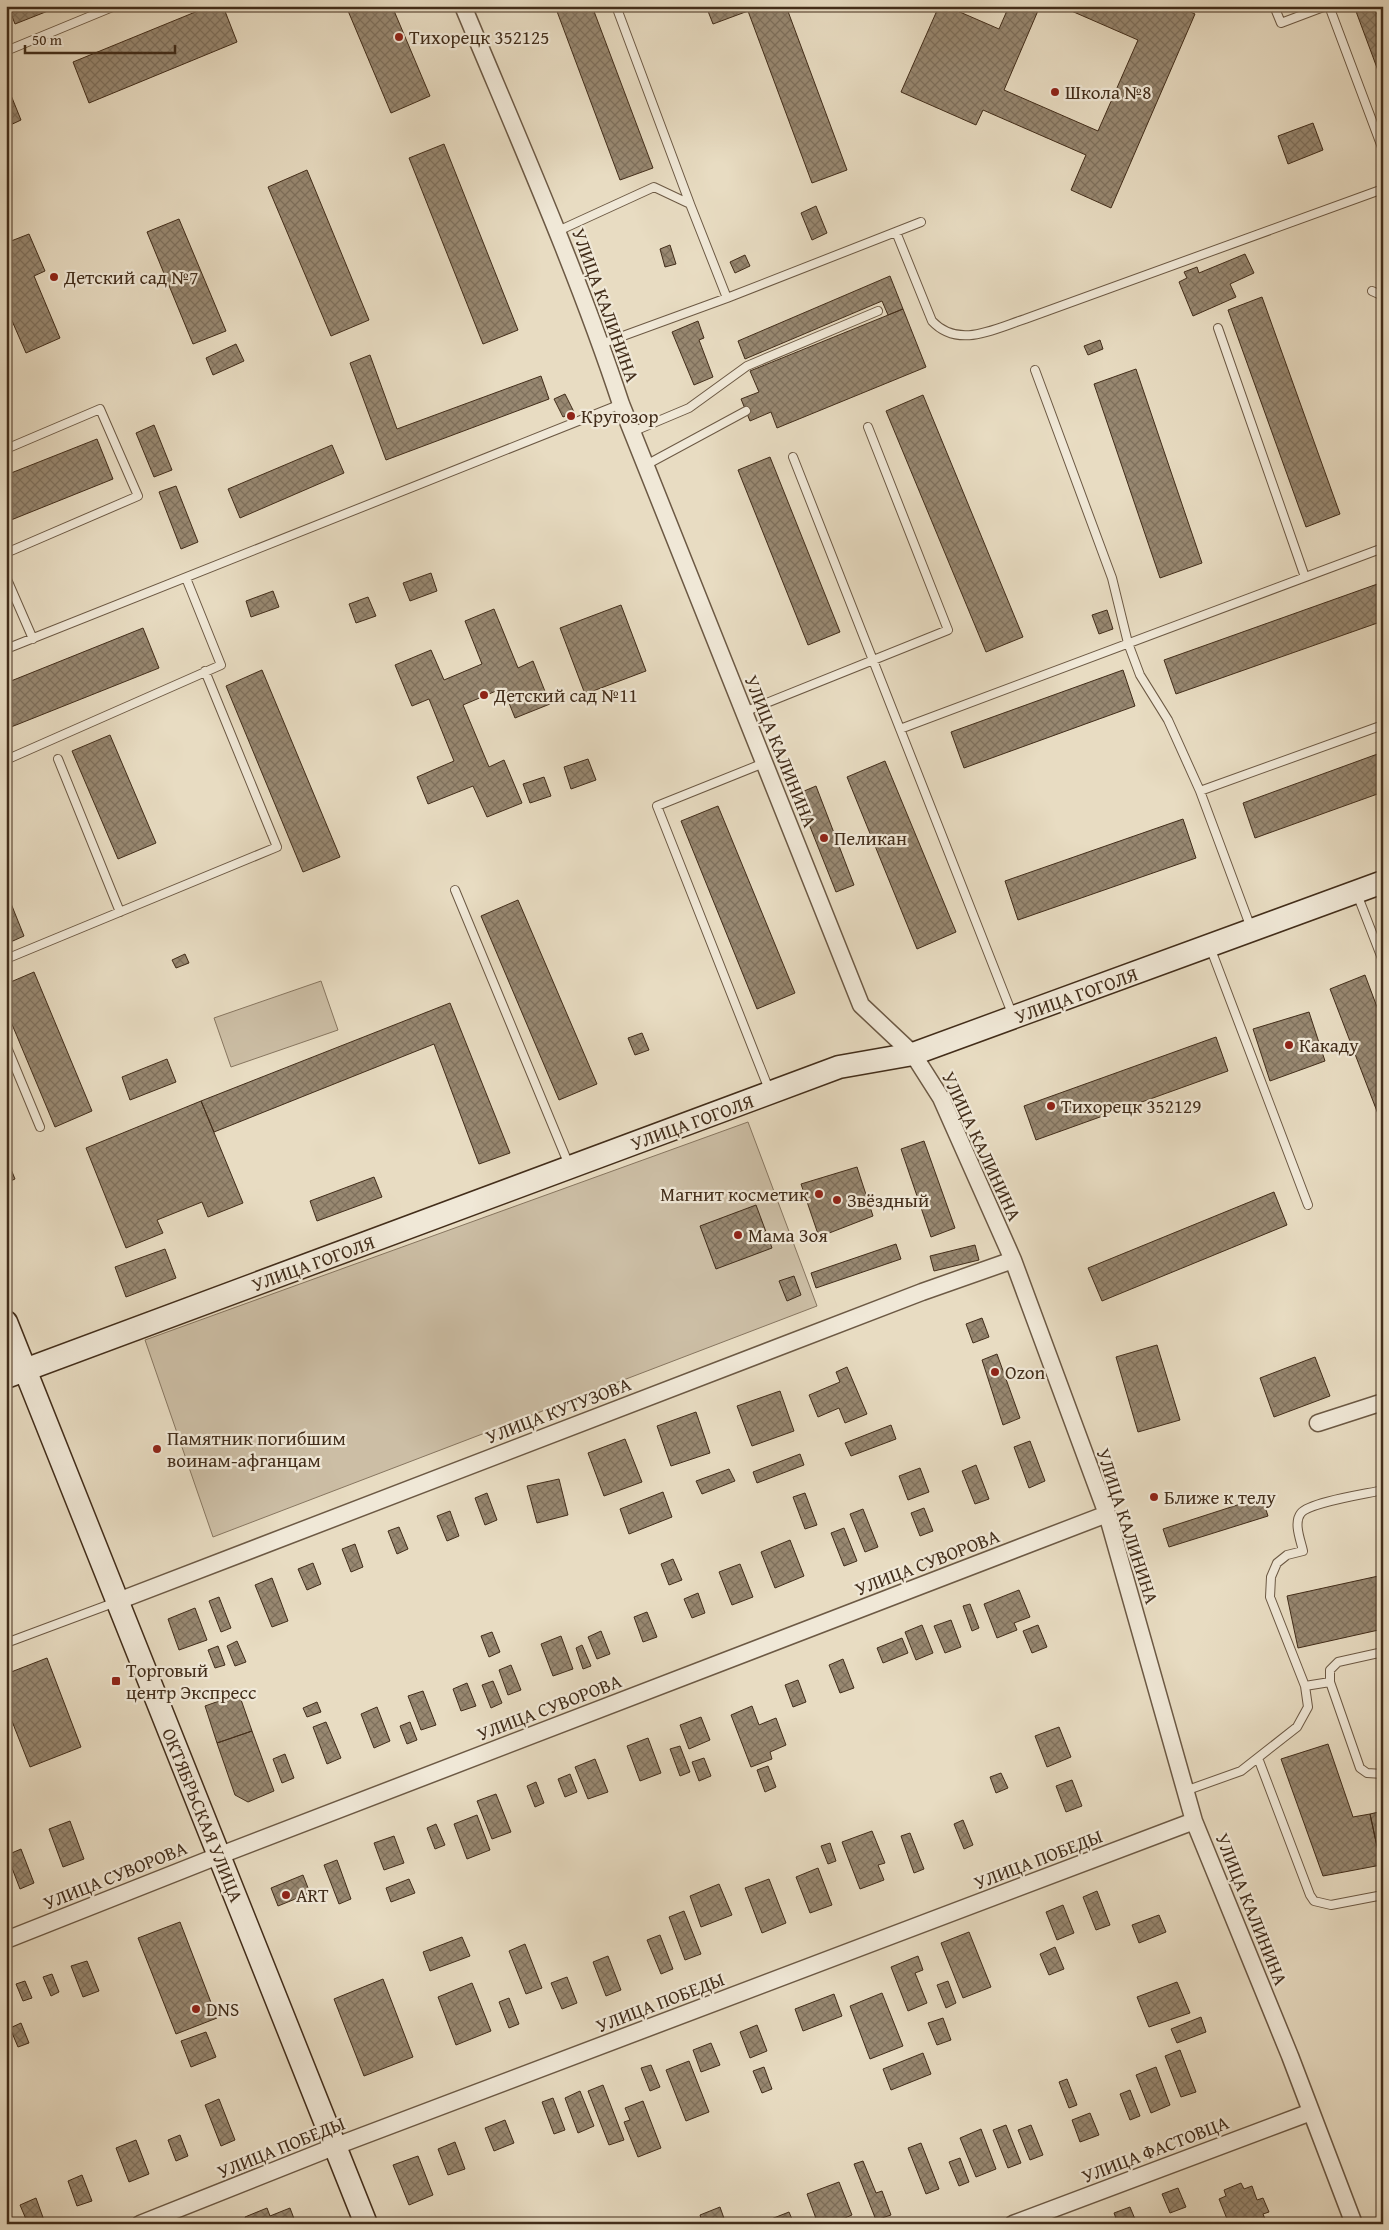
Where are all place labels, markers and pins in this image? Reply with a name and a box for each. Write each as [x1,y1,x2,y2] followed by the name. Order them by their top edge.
[409,23,549,51] place label: Тихорецк 352125
[393,31,405,43] marker: Тихорецк 352125
[1065,78,1151,106] place label: Школа №8
[1049,86,1061,98] marker: Школа №8
[63,263,198,291] place label: Детский сад №7
[48,271,60,283] marker: Детский сад №7
[581,402,659,430] place label: Кругозор
[565,410,577,422] marker: Кругозор
[493,681,638,709] place label: Детский сад №11
[478,689,490,701] marker: Детский сад №11
[834,824,907,852] place label: Пеликан
[818,832,830,844] marker: Пеликан
[1299,1031,1359,1059] place label: Какаду
[1283,1039,1295,1051] marker: Какаду
[1061,1092,1201,1120] place label: Тихорецк 352129
[1045,1100,1057,1112] marker: Тихорецк 352129
[660,1180,809,1208] place label: Магнит косметик
[847,1186,929,1214] place label: Звёздный
[813,1188,825,1200] marker: Магнит косметик
[831,1194,843,1206] marker: Звёздный
[748,1221,828,1249] place label: Мама Зоя
[732,1229,744,1241] marker: Мама Зоя
[1005,1358,1046,1386] place label: Ozon
[989,1366,1001,1378] marker: Ozon
[167,1424,346,1474] place label: Памятник погибшим воинам-афганцам
[151,1443,163,1455] marker: Памятник погибшим воинам-афганцам
[1164,1483,1276,1511] place label: Ближе к телу
[1148,1491,1160,1503] marker: Ближе к телу
[126,1656,256,1706] place label: Торговый центр Экспресс
[110,1675,122,1687] marker: Торговый центр Экспресс
[296,1881,329,1909] place label: ART
[280,1889,292,1901] marker: ART
[206,1995,239,2023] place label: DNS
[190,2003,202,2015] marker: DNS

